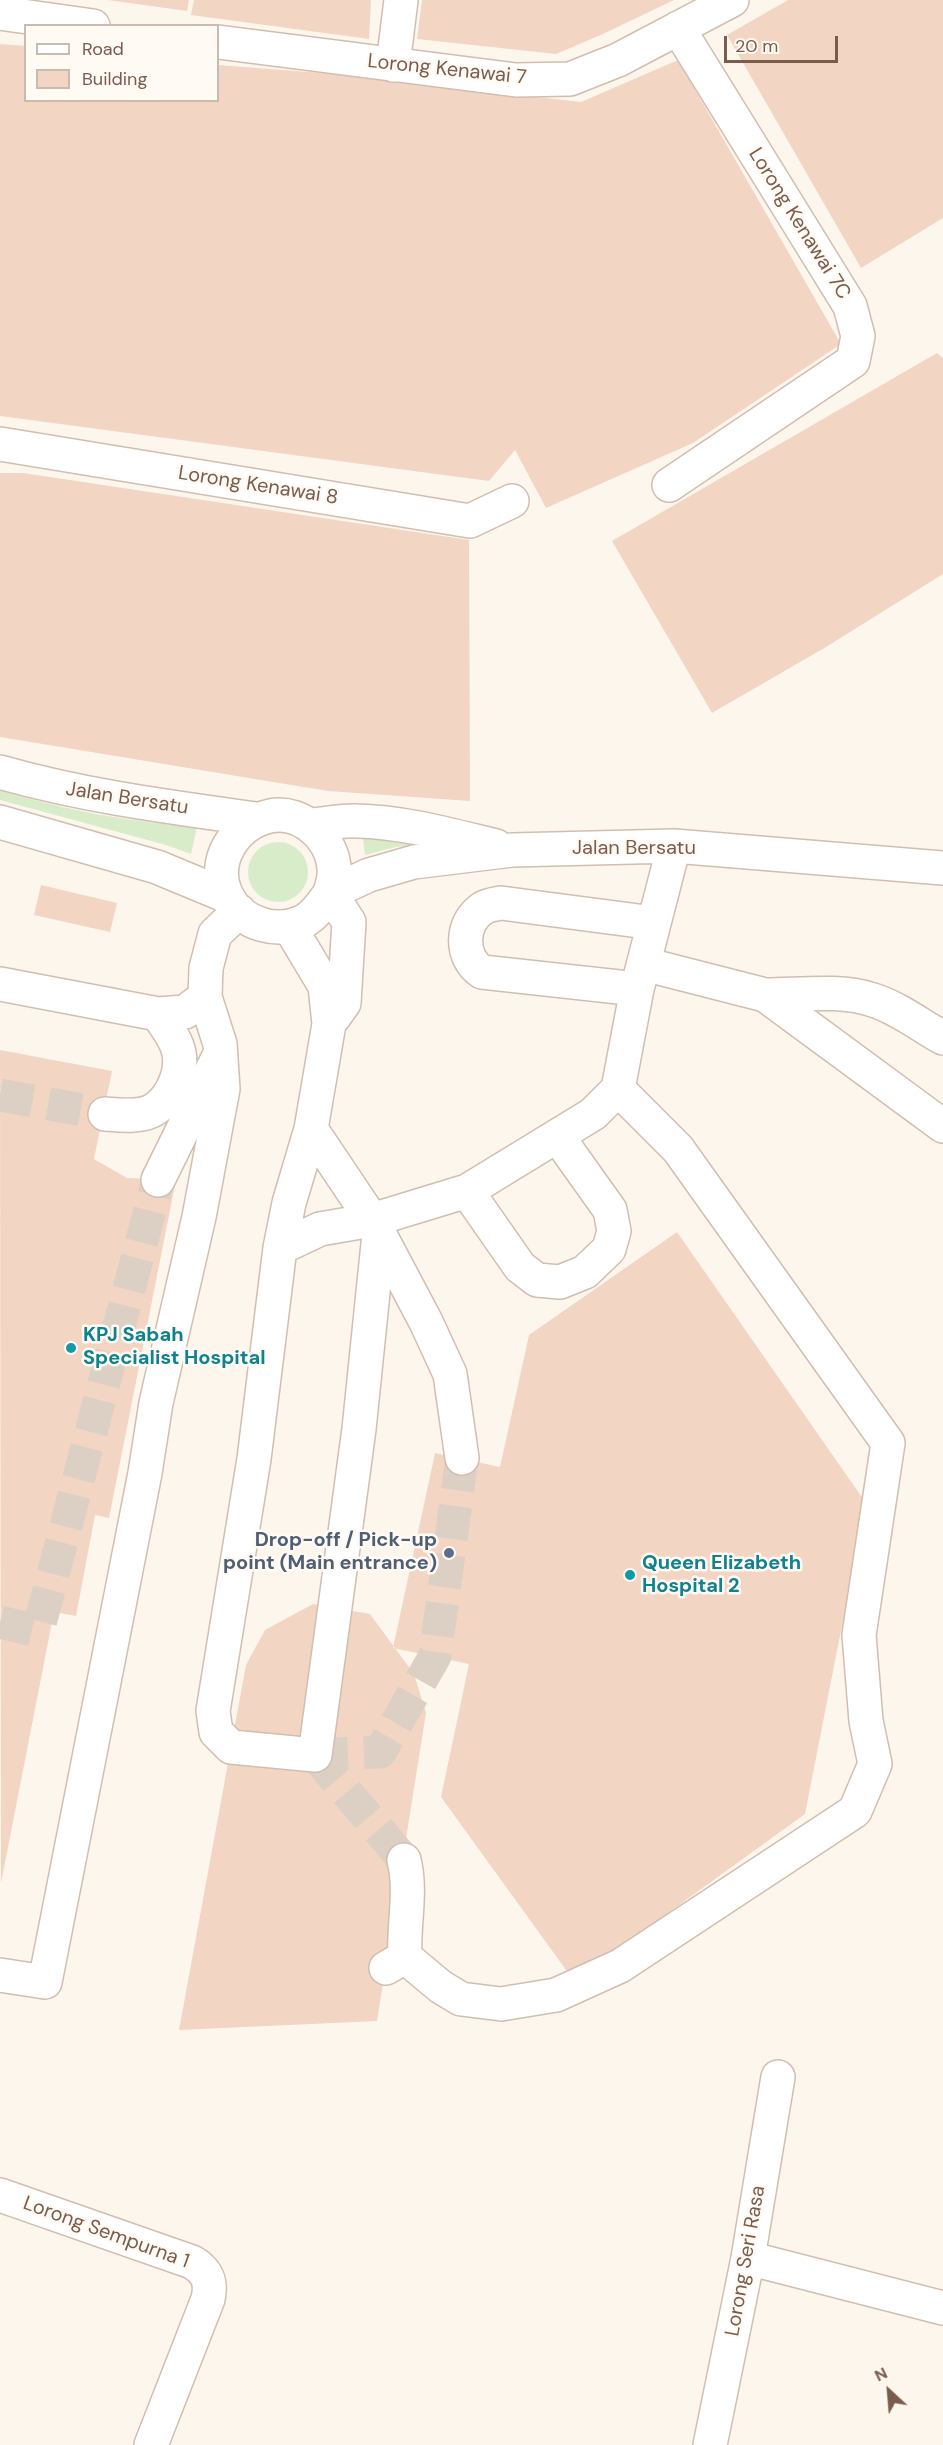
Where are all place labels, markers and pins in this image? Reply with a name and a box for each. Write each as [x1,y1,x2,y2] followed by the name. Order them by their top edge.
[83,1324,266,1371] place label: KPJ Sabah Specialist Hospital
[64,1341,78,1355] marker: KPJ Sabah Specialist Hospital
[223,1529,437,1576] place label: Drop-off / Pick-up point (Main entrance)
[442,1546,456,1560] marker: Drop-off / Pick-up point (Main entrance)
[642,1552,801,1599] place label: Queen Elizabeth Hospital 2
[623,1568,637,1582] marker: Queen Elizabeth Hospital 2

